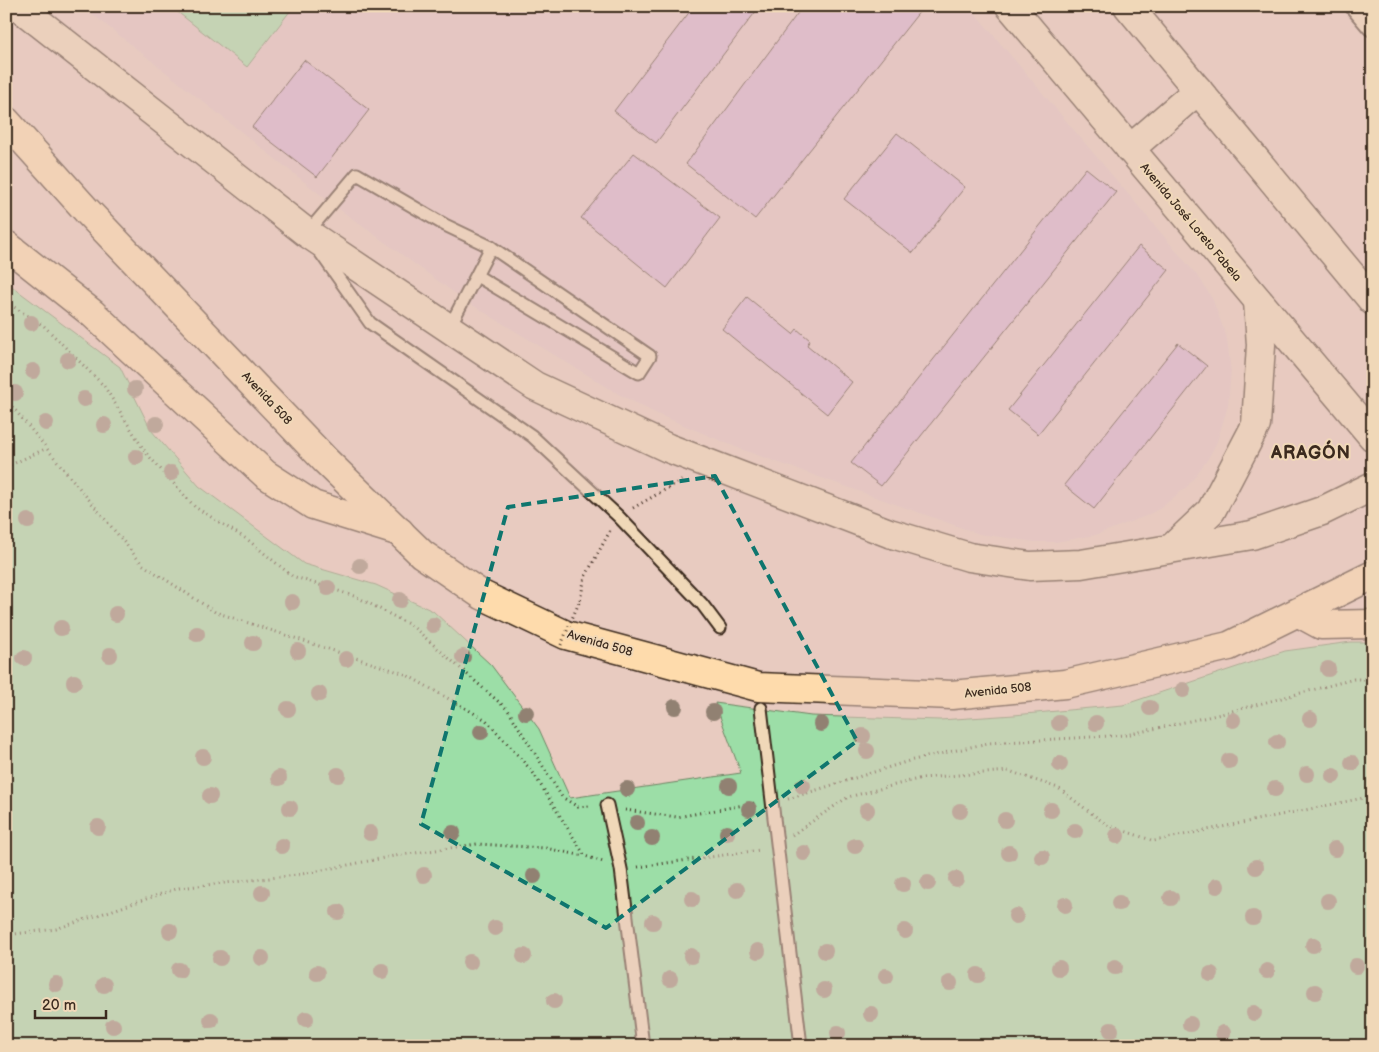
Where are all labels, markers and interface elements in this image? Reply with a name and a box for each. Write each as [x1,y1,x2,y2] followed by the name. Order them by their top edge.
[1137,160,1245,285] street label: Avenida José Loreto Fabela
[238,369,295,428] street label: Avenida 508
[1270,440,1351,464] district label: ARAGÓN
[566,627,634,660] street label: Avenida 508
[964,680,1032,701] street label: Avenida 508
[35,987,106,1019] scale bar
[42,996,76,1015] text: 20 m

